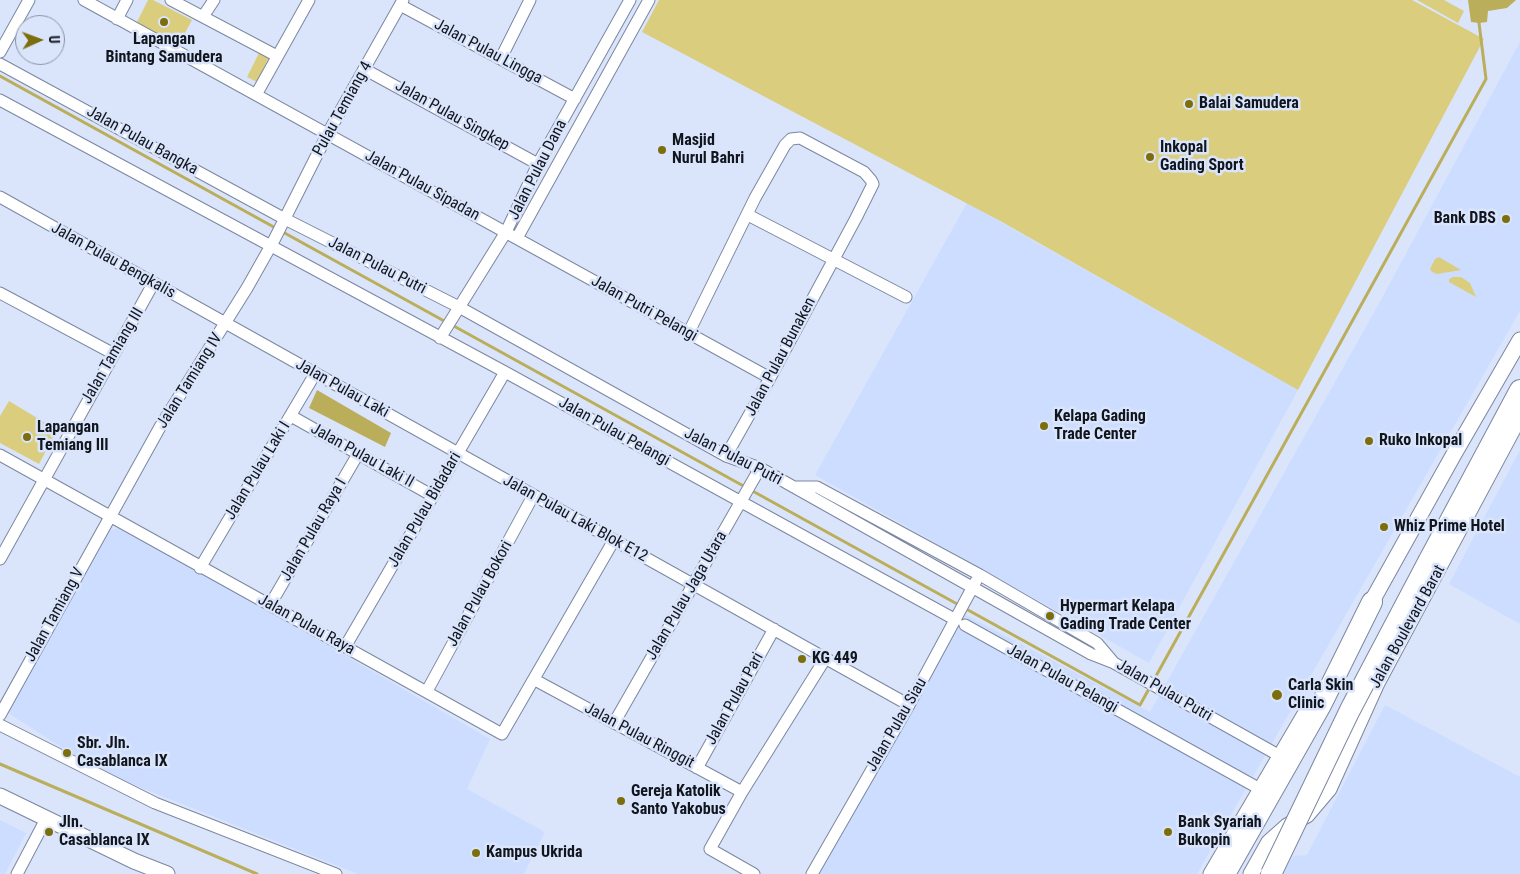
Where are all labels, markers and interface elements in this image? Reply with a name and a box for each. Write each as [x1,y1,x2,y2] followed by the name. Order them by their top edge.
[15,15,65,65] north arrow
[431,15,545,89] street label: Jalan Pulau Lingga
[158,16,170,28] marker: Lapangan Bintang Samudera
[105,30,223,68] place label: Lapangan Bintang Samudera
[46,35,62,44] text: U
[309,58,377,160] street label: Pulau Temiang 4
[392,77,512,155] street label: Jalan Pulau Singkep
[1199,94,1299,114] place label: Balai Samudera
[1183,98,1195,110] marker: Balai Samudera
[83,102,201,180] street label: Jalan Pulau Bangka
[505,117,571,223] street label: Jalan Pulau Dana
[672,131,744,169] place label: Masjid Nurul Bahri
[1160,138,1244,176] place label: Inkopal Gading Sport
[656,144,668,156] marker: Masjid Nurul Bahri
[361,146,483,226] street label: Jalan Pulau Sipadan
[1144,151,1156,163] marker: Inkopal Gading Sport
[1434,209,1496,229] place label: Bank DBS
[1500,213,1512,225] marker: Bank DBS
[48,219,178,303] street label: Jalan Pulau Bengkalis
[325,233,429,299] street label: Jalan Pulau Putri
[587,272,701,346] street label: Jalan Putri Pelangi
[742,294,820,420] street label: Jalan Pulau Bunaken
[78,304,148,408] street label: Jalan Tamiang III
[153,330,227,432] street label: Jalan Tamiang IV
[292,355,392,423] street label: Jalan Pulau Laki
[555,393,673,471] street label: Jalan Pulau Pelangi
[1054,407,1146,445] place label: Kelapa Gading Trade Center
[37,418,109,456] place label: Lapangan Temiang III
[221,418,295,524] street label: Jalan Pulau Laki I
[307,420,417,492] street label: Jalan Pulau Laki II
[1038,420,1050,432] marker: Kelapa Gading Trade Center
[681,424,785,490] street label: Jalan Pulau Putri
[21,431,33,443] marker: Lapangan Temiang III
[1379,431,1462,451] place label: Ruko Inkopal
[1363,435,1375,447] marker: Ruko Inkopal
[384,449,466,571] street label: Jalan Pulau Bidadari
[499,471,651,567] street label: Jalan Pulau Laki Blok E12
[277,475,351,585] street label: Jalan Pulau Raya I
[1394,517,1505,537] place label: Whiz Prime Hotel
[1378,521,1390,533] marker: Whiz Prime Hotel
[642,528,732,664] street label: Jalan Pulau Jaga Utara
[443,538,517,650] street label: Jalan Pulau Bokori
[1366,562,1450,692] street label: Jalan Boulevard Barat
[21,564,89,666] street label: Jalan Tamiang V
[254,590,358,660] street label: Jalan Pulau Raya
[1060,597,1191,635] place label: Hypermart Kelapa Gading Trade Center
[1044,610,1056,622] marker: Hypermart Kelapa Gading Trade Center
[1003,640,1121,718] street label: Jalan Pulau Pelangi
[812,649,858,669] place label: KG 449
[702,650,768,748] street label: Jalan Pulau Pari
[796,653,808,665] marker: KG 449
[1113,656,1215,726] street label: Jalan Pulau Putri
[862,675,932,775] street label: Jalan Pulau Siau
[1288,676,1353,714] place label: Carla Skin Clinic
[1270,688,1284,702] marker: Carla Skin Clinic
[581,699,697,773] street label: Jalan Pulau Ringgit
[77,734,168,772] place label: Sbr. Jln. Casablanca IX
[61,747,73,759] marker: Sbr. Jln. Casablanca IX
[631,782,726,820] place label: Gereja Katolik Santo Yakobus
[615,795,627,807] marker: Gereja Katolik Santo Yakobus
[59,813,150,851] place label: Jln. Casablanca IX
[1178,813,1262,851] place label: Bank Syariah Bukopin
[43,826,55,838] marker: Jln. Casablanca IX
[1162,826,1174,838] marker: Bank Syariah Bukopin
[486,843,583,863] place label: Kampus Ukrida
[470,847,482,859] marker: Kampus Ukrida

